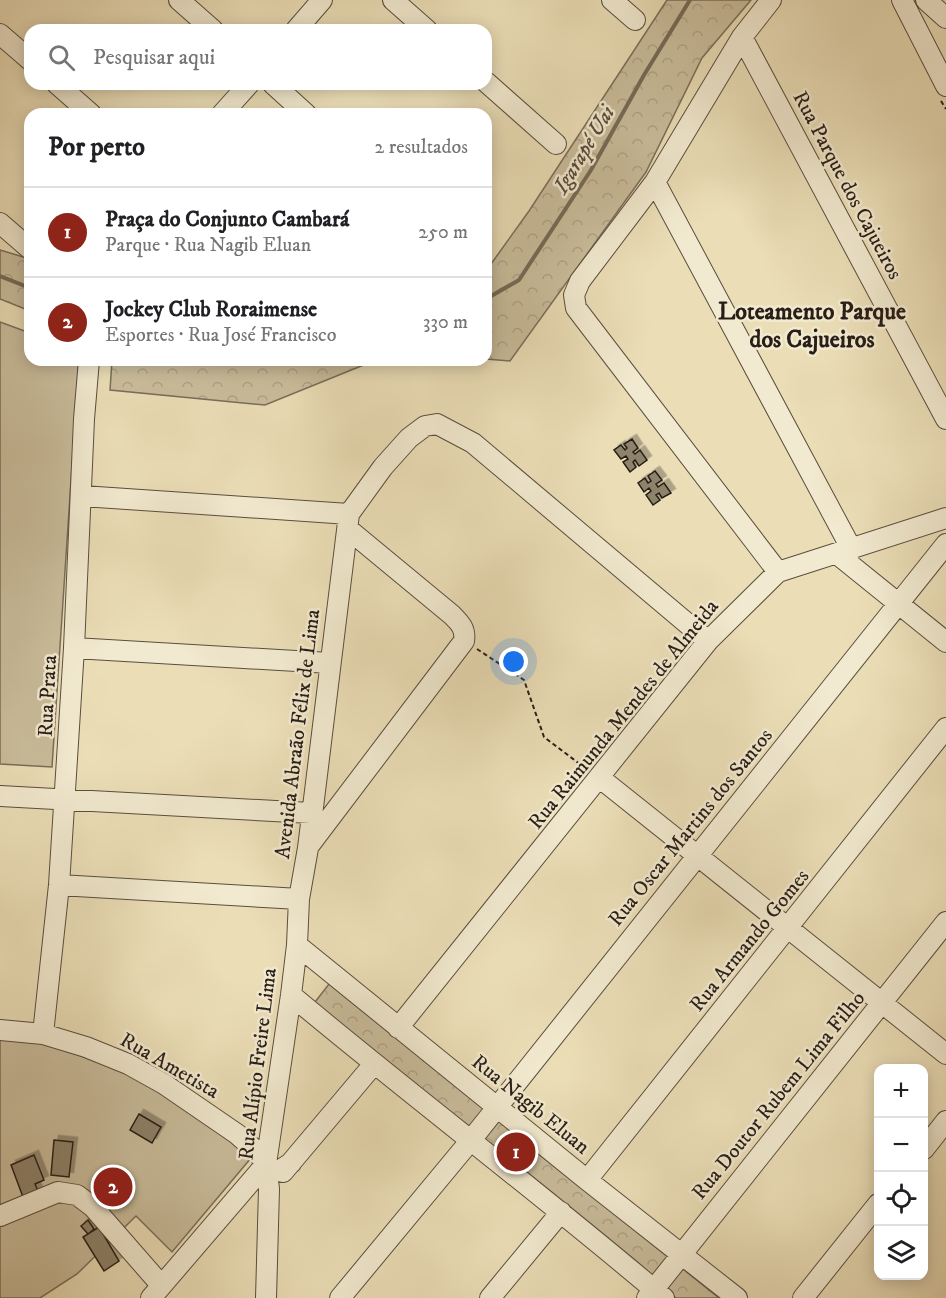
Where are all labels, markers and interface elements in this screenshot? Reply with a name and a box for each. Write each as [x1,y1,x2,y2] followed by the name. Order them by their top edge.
[24,24,492,90] search box
[45,41,78,74] icon: search
[93,44,215,71] text: Pesquisar aqui
[786,87,908,284] street label: Rua Parque dos Cajueiros
[546,100,622,200] water label: Igarapé Uai
[48,131,145,164] text: Por perto
[375,135,468,160] text: 2 resultados
[105,206,349,233] text: Praça do Conjunto Cambará
[64,220,71,245] text: 1
[418,220,468,245] text: 250 m
[105,233,311,258] text: Parque · Rua Nagib Eluan
[105,296,317,323] text: Jockey Club Roraimense
[718,297,906,355] district label: Loteamento Parque dos Cajueiros
[63,310,72,335] text: 2
[423,310,468,335] text: 330 m
[105,323,336,348] text: Esportes · Rua José Francisco
[523,594,725,835] street label: Rua Raimunda Mendes de Almeida
[270,608,326,860] street label: Avenida Abraão Félix de Lima
[499,647,528,676] your location
[33,654,63,738] street label: Rua Prata
[603,723,779,932] street label: Rua Oscar Martins dos Santos
[684,864,815,1017] street label: Rua Armando Gomes
[233,967,283,1162] street label: Rua Alípio Freire Lima
[687,986,871,1205] street label: Rua Doutor Rubem Lima Filho
[115,1027,224,1105] street label: Rua Ametista
[466,1049,595,1160] street label: Rua Nagib Eluan
[874,1064,928,1280] map controls
[874,1064,928,1118] button: +
[874,1118,928,1172] button: −
[496,1130,536,1174] pin: 1
[94,1164,132,1210] pin: 2
[874,1172,928,1226] button: locate
[874,1226,928,1280] button: layers

